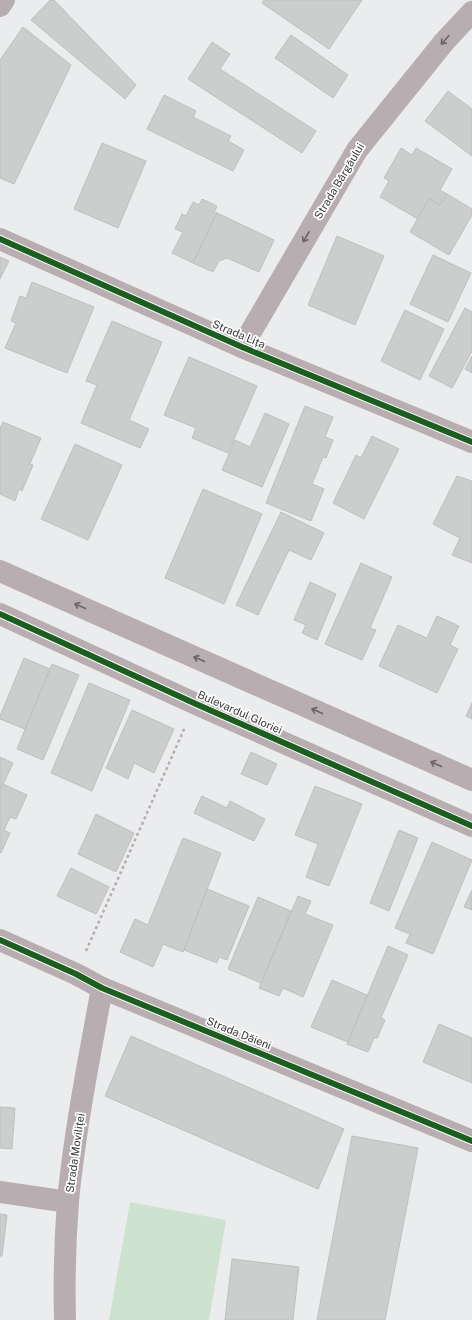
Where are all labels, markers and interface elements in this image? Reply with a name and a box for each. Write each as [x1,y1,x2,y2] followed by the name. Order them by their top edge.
[441,35,450,46] one-way arrow
[312,141,366,221] street label: Strada Bârgăului
[301,231,309,243] one-way arrow
[211,317,267,351] street label: Strada Lița
[74,602,86,609] one-way arrow
[193,654,205,662] one-way arrow
[196,688,284,736] street label: Bulevardul Gloriei
[312,707,324,714] one-way arrow
[431,760,443,767] one-way arrow
[205,1015,273,1051] street label: Strada Dăieni
[63,1112,87,1194] street label: Strada Moviliței

